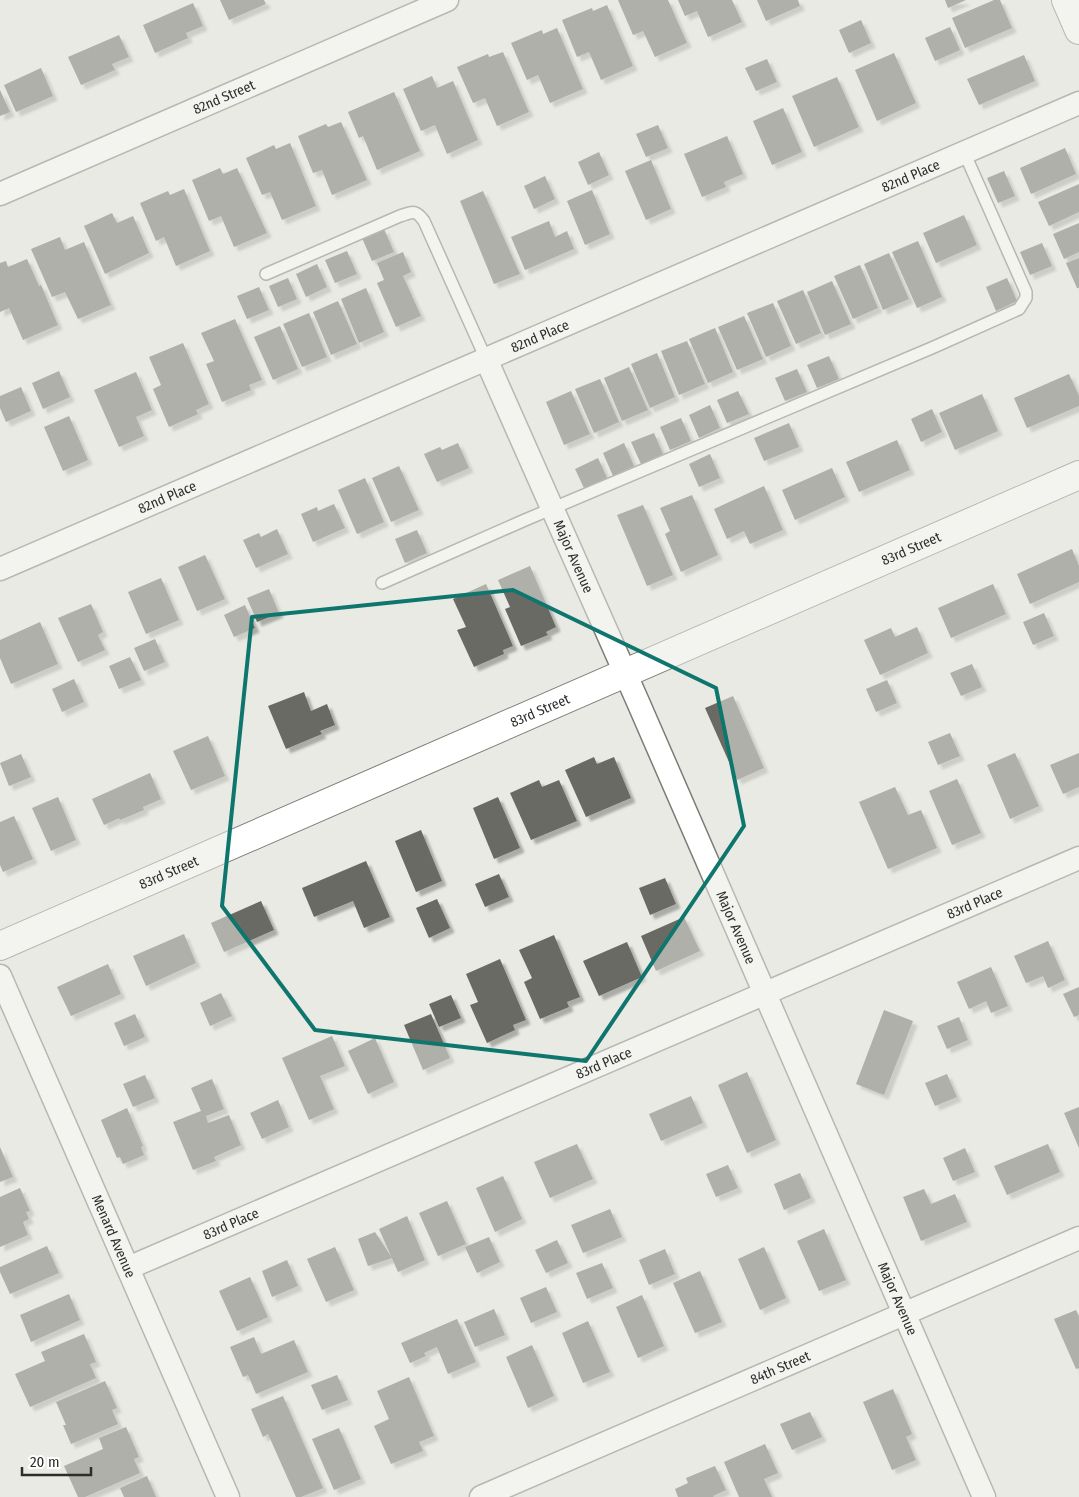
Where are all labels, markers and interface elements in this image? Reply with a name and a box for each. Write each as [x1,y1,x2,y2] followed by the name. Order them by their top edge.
[190,76,258,118] street label: 82nd Street
[879,156,943,196] street label: 82nd Place
[508,316,572,356] street label: 82nd Place
[136,477,199,517] street label: 82nd Place
[549,518,597,596] street label: Major Avenue
[879,528,944,569] street label: 83rd Street
[508,690,573,731] street label: 83rd Street
[137,852,202,893] street label: 83rd Street
[944,884,1005,923] street label: 83rd Place
[712,888,759,967] street label: Major Avenue
[573,1044,634,1083] street label: 83rd Place
[88,1192,139,1280] street label: Menard Avenue
[201,1205,262,1244] street label: 83rd Place
[874,1260,921,1338] street label: Major Avenue
[748,1347,813,1388] street label: 84th Street
[22,1444,91,1476] scale bar
[30,1453,60,1471] text: 20 m

